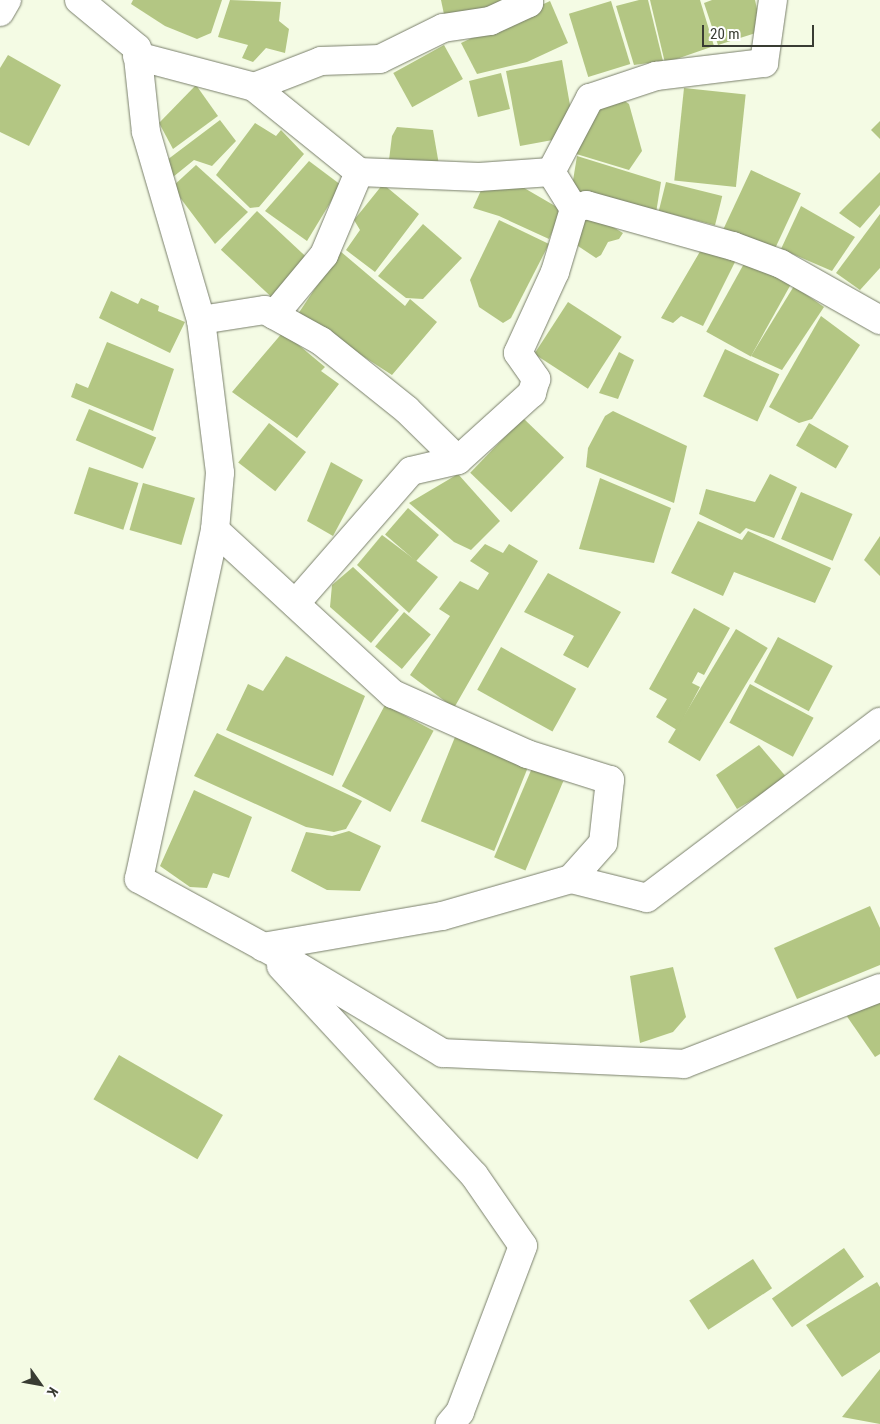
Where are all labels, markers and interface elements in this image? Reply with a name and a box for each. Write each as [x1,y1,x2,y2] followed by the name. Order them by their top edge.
[705,15,818,47] scale bar
[710,25,740,43] text: 20 m
[15,1359,65,1409] north arrow
[44,1384,62,1399] text: K

